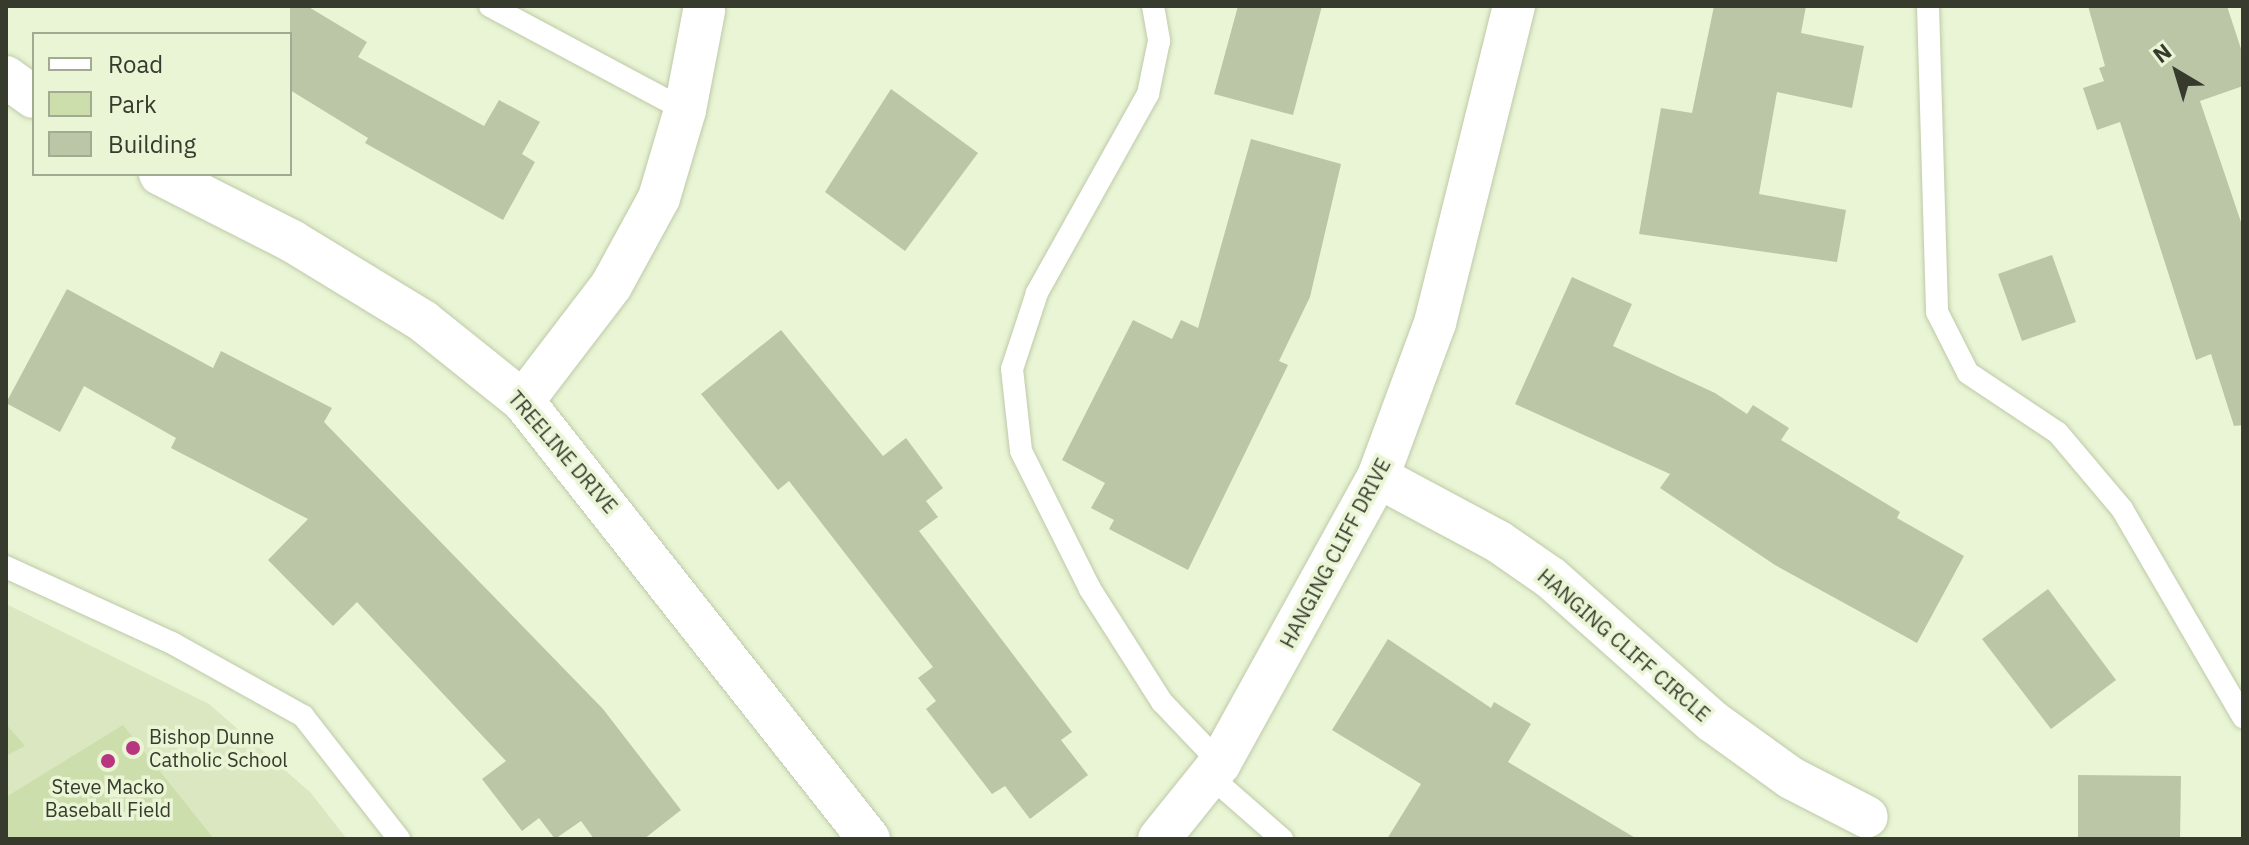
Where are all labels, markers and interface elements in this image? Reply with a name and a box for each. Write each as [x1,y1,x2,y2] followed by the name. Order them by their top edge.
[32,32,292,176] legend
[2137,32,2217,112] north arrow
[2147,36,2177,69] text: N
[108,48,163,80] text: Road
[108,88,157,120] text: Park
[108,128,196,160] text: Building
[503,386,623,518] street label: TREELINE DRIVE
[1275,454,1395,652] street label: HANGING CLIFF DRIVE
[1533,564,1715,726] street label: HANGING CLIFF CIRCLE
[149,724,288,771] place label: Bishop Dunne Catholic School
[124,739,142,757] marker: Bishop Dunne Catholic School
[99,752,117,770] marker: Steve Macko Baseball Field
[45,774,171,821] place label: Steve Macko Baseball Field

